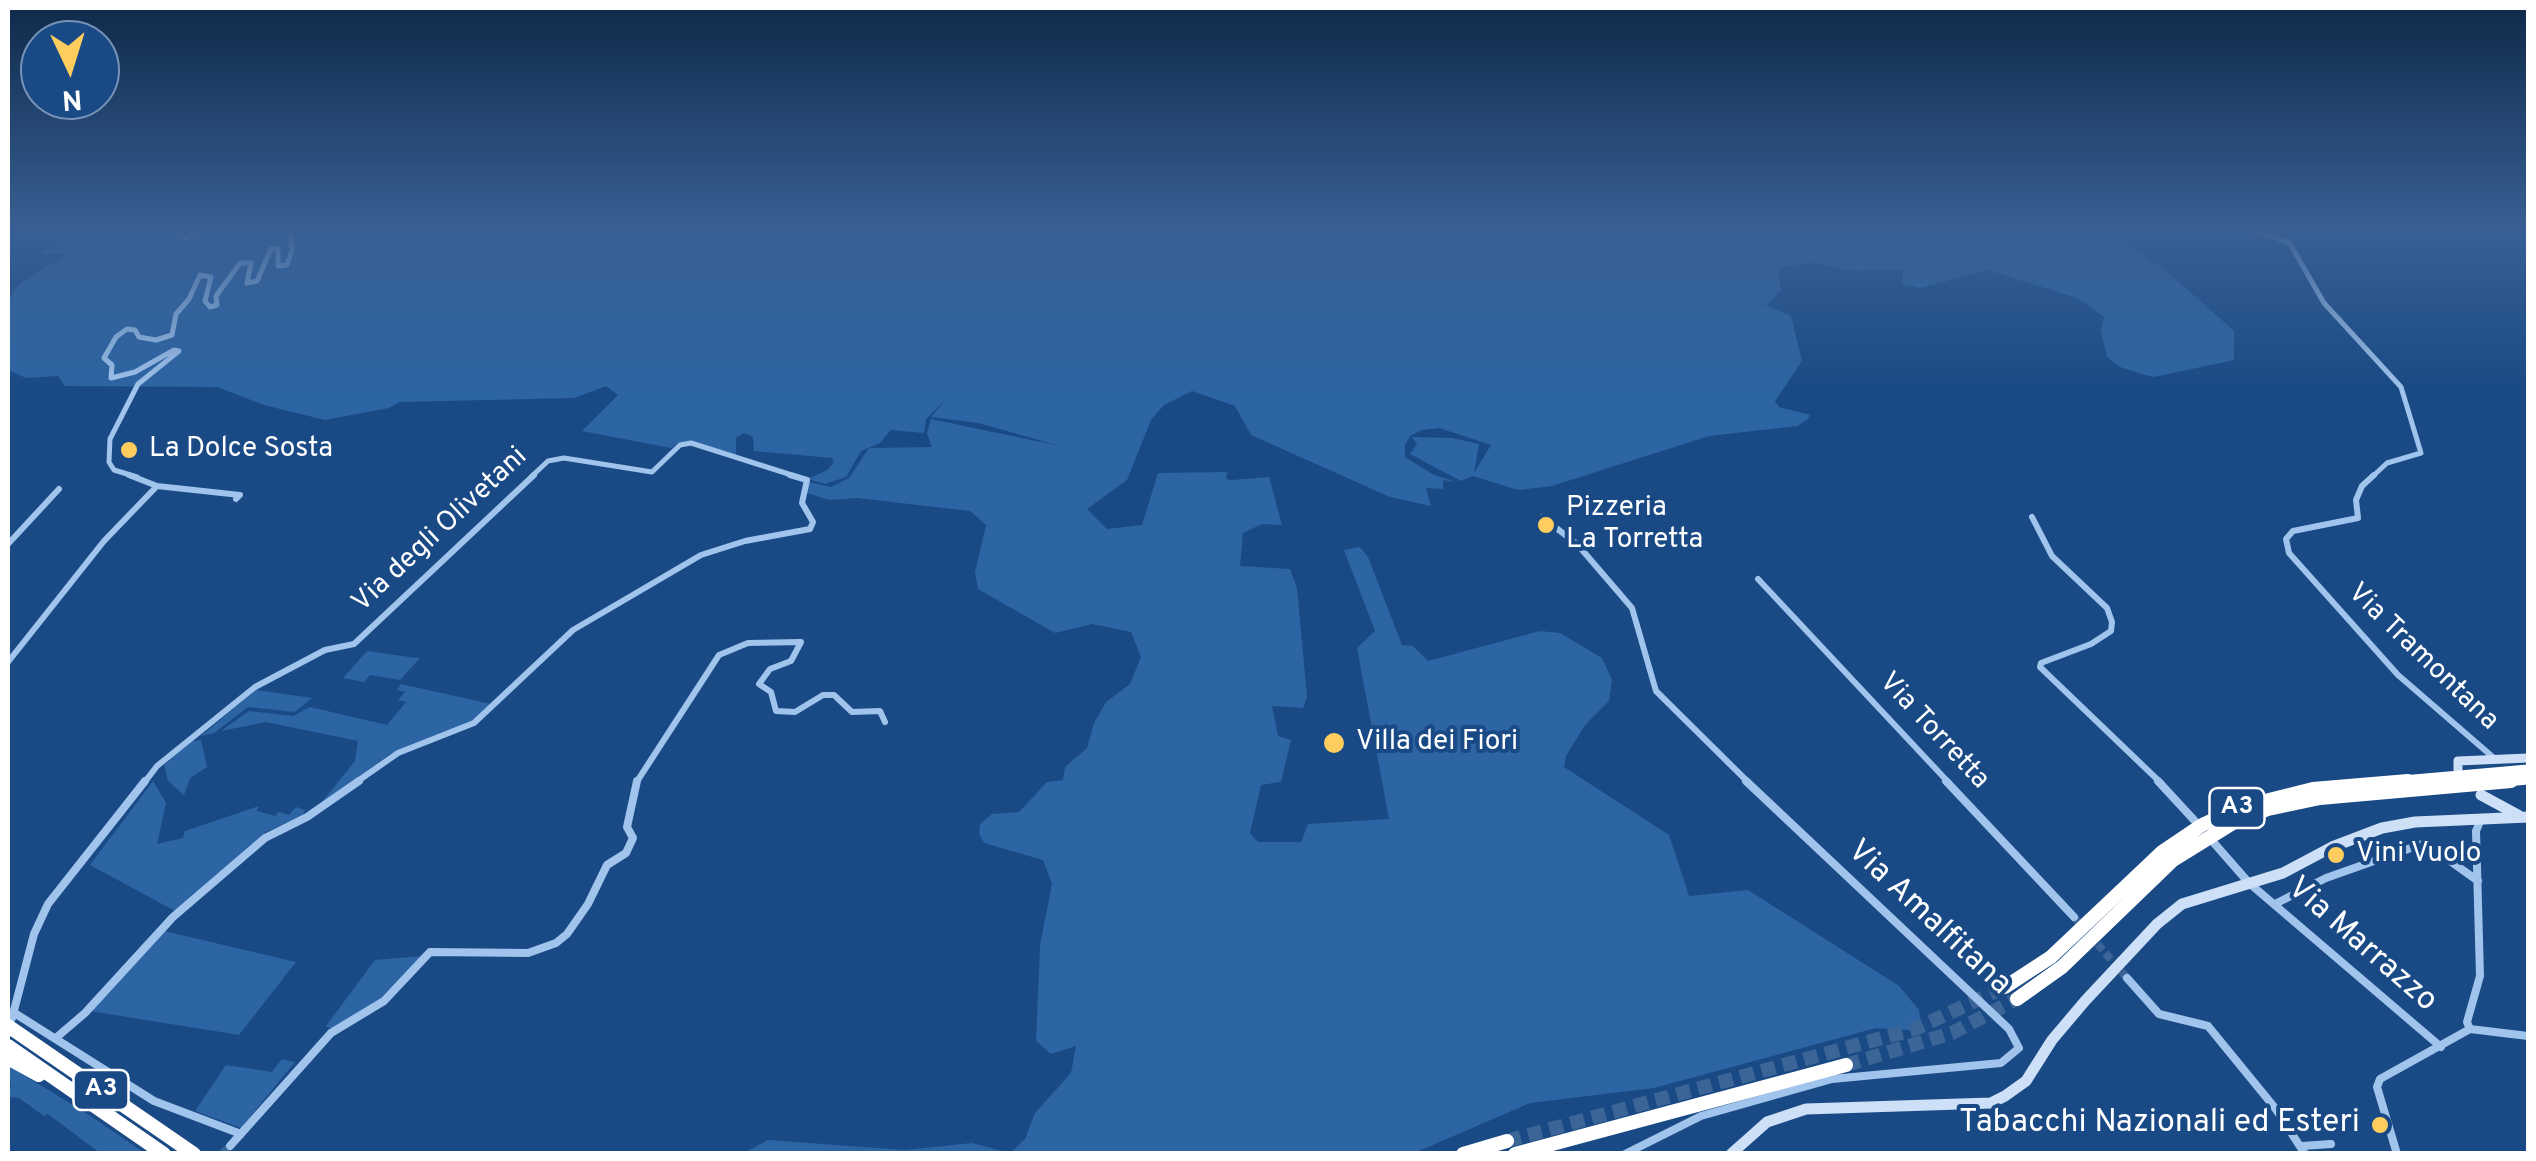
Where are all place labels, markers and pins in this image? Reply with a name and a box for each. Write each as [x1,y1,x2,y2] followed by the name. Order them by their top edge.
[149,433,333,467] place label: La Dolce Sosta
[118,439,140,461] marker: La Dolce Sosta
[1566,492,1703,558] place label: Pizzeria La Torretta
[1535,514,1557,536] marker: Pizzeria La Torretta
[1356,726,1518,760] place label: Villa dei Fiori
[1321,730,1347,756] marker: Villa dei Fiori
[2356,838,2481,872] place label: Vini Vuolo
[2325,844,2347,866] marker: Vini Vuolo
[1959,1106,2360,1144] place label: Tabacchi Nazionali ed Esteri
[2369,1114,2391,1136] marker: Tabacchi Nazionali ed Esteri

